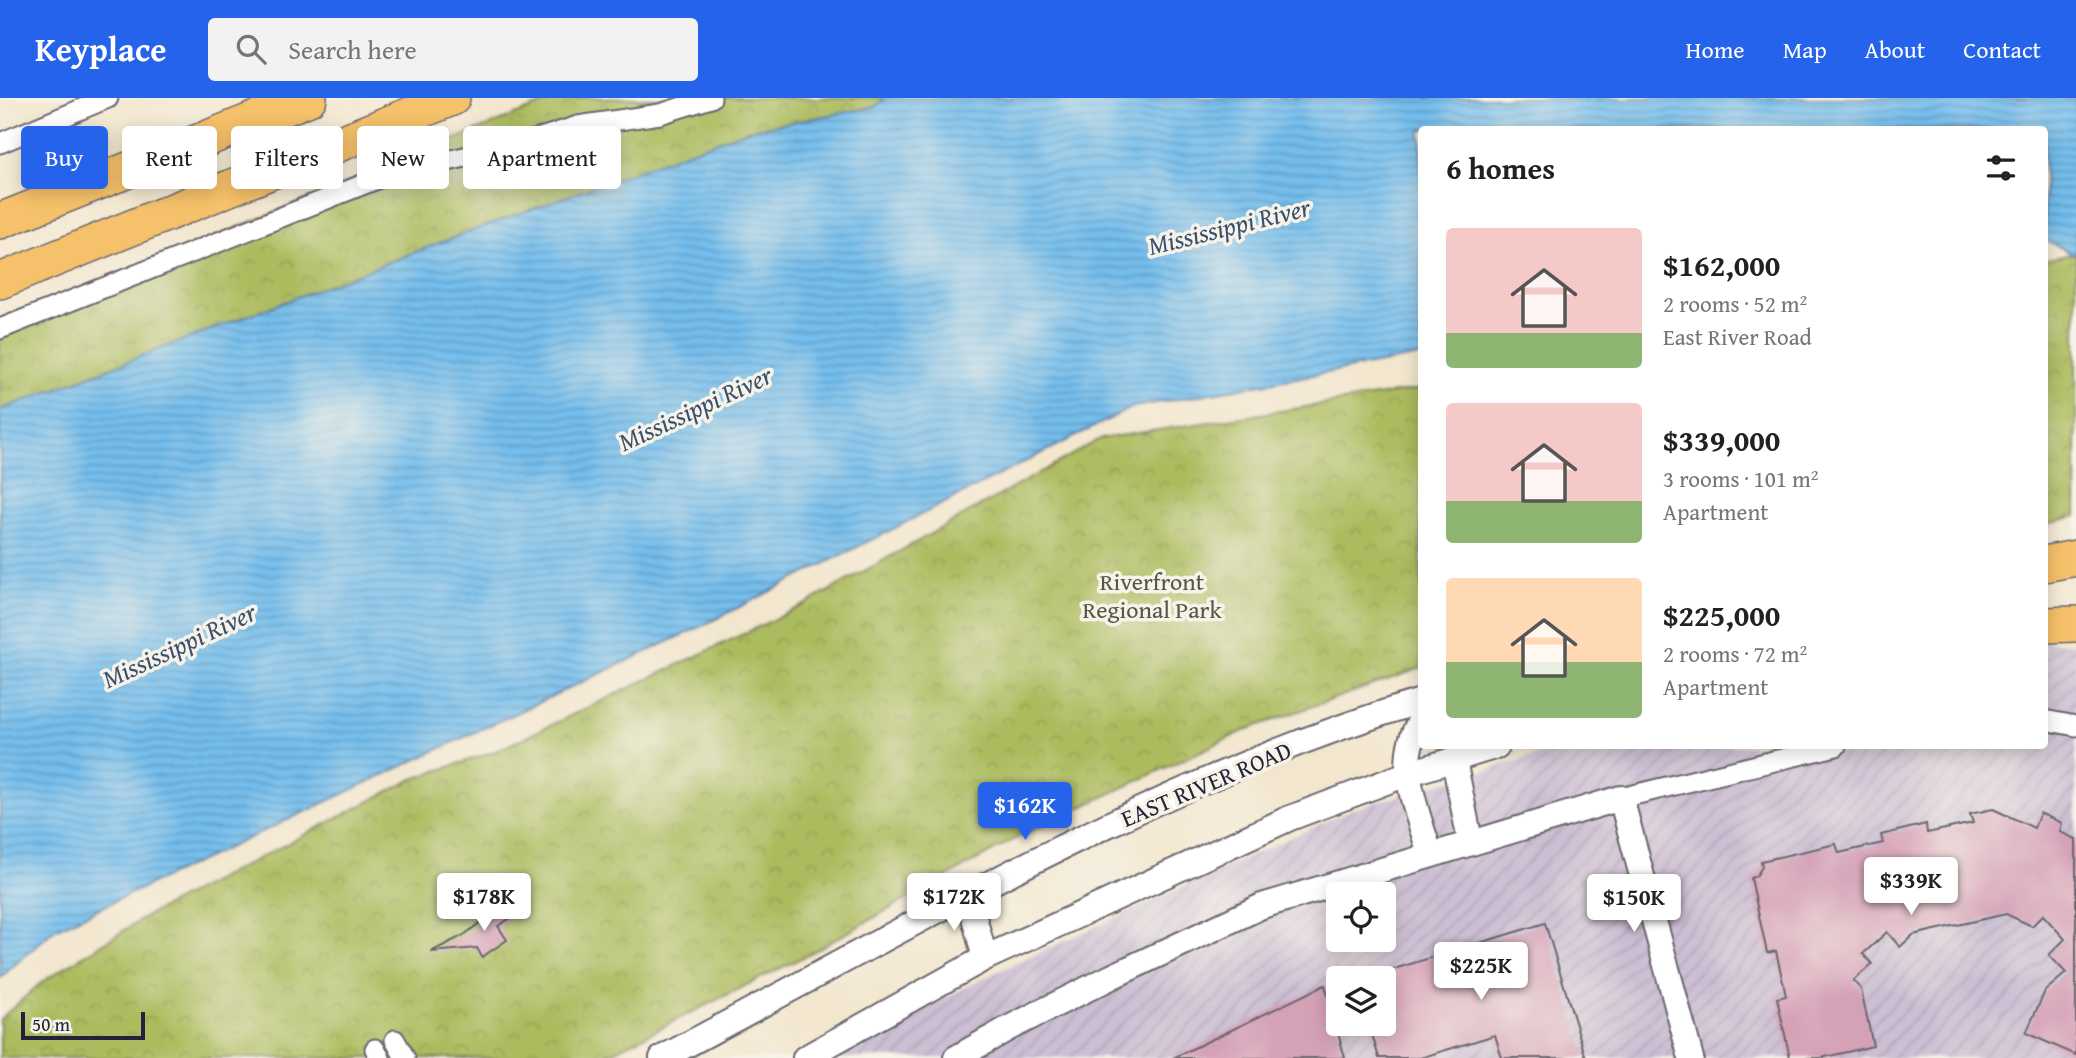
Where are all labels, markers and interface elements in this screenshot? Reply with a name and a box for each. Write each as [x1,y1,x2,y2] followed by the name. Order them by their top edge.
[208,18,698,81] search box
[35,25,166,73] text: Keyplace
[232,30,270,68] icon: search
[288,30,417,69] text: Search here
[1686,32,1745,67] text: Home
[1783,32,1827,67] text: Map
[1865,32,1925,67] text: About
[1963,32,2041,67] text: Contact
[21,126,108,189] chip: Buy
[122,126,217,189] chip: Rent
[231,126,343,189] chip: Filters
[357,126,449,189] chip: New
[463,126,621,189] chip: Apartment
[1446,146,1555,190] text: 6 homes
[1982,149,2020,187] icon: filters
[1144,187,1316,265] water label: Mississippi River
[1663,243,1780,287] text: $162,000
[1502,256,1586,340] icon: home
[1663,287,1807,320] text: 2 rooms · 52 m²
[1663,320,1812,353] text: East River Road
[611,355,780,461] water label: Mississippi River
[1663,418,1780,462] text: $339,000
[1502,431,1586,515] icon: home
[1663,462,1818,495] text: 3 rooms · 101 m²
[1663,495,1768,528] text: Apartment
[1082,564,1222,627] park label: Riverfront Regional Park
[95,592,264,698] water label: Mississippi River
[1663,593,1780,637] text: $225,000
[1502,606,1586,690] icon: home
[1663,637,1807,670] text: 2 rooms · 72 m²
[1663,670,1768,703] text: Apartment
[1115,732,1297,836] street label: EAST RIVER ROAD
[976,782,1074,842] pin: $162K
[994,788,1056,821] text: $162K
[1862,858,1960,917] pin: $339K
[1880,863,1942,896] text: $339K
[435,874,533,933] pin: $178K
[905,874,1003,933] pin: $172K
[1585,874,1683,934] pin: $150K
[453,879,515,912] text: $178K
[923,879,985,912] text: $172K
[1603,880,1665,913] text: $150K
[1326,882,1396,1036] map controls
[1326,882,1396,952] button: locate
[1432,942,1530,1002] pin: $225K
[1450,948,1512,981] text: $225K
[1326,966,1396,1036] button: layers
[21,1009,145,1041] scale bar
[32,1010,70,1038] text: 50 m

